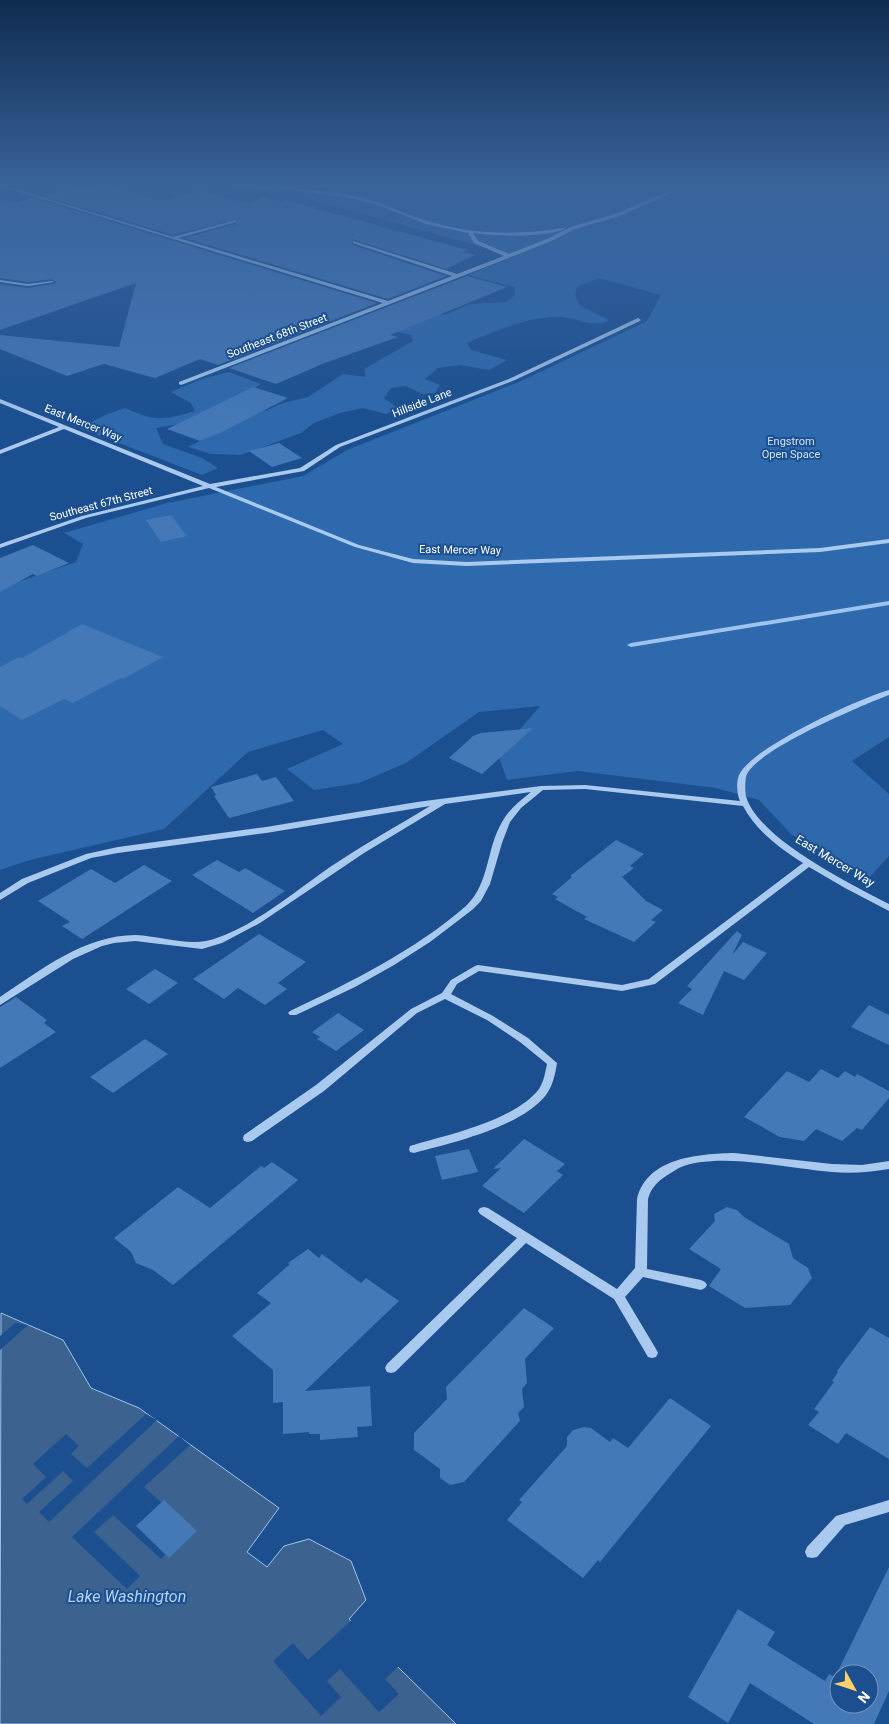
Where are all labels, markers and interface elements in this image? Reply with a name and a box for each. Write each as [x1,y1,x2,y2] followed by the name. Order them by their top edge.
[225,311,329,361] street label: Southeast 68th Street
[390,386,454,420] street label: Hillside Lane
[43,402,124,445] street label: East Mercer Way
[762,435,820,461] park label: Engstrom Open Space
[48,484,154,524] street label: Southeast 67th Street
[419,543,502,557] street label: East Mercer Way
[793,832,877,890] street label: East Mercer Way
[68,1587,186,1606] water label: Lake Washington
[829,1664,879,1714] north arrow
[855,1688,873,1706] text: N

